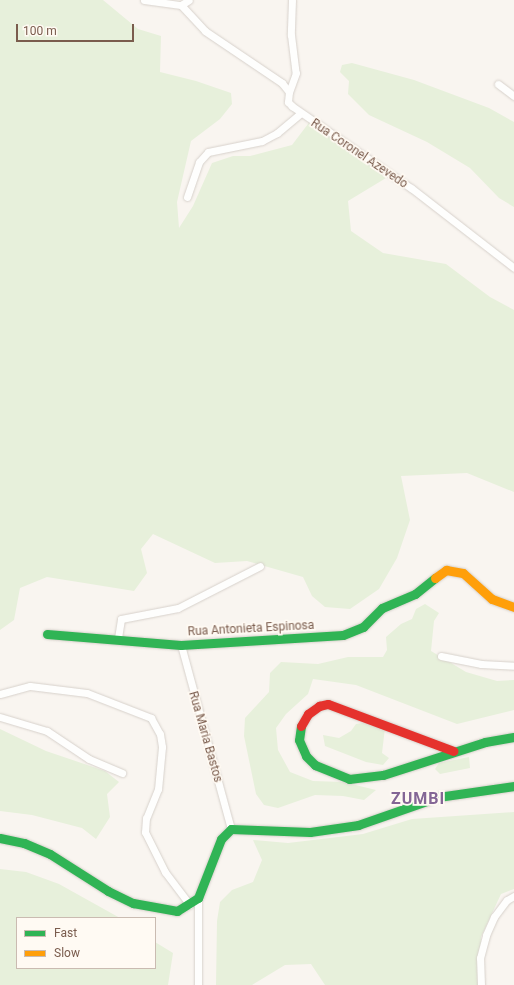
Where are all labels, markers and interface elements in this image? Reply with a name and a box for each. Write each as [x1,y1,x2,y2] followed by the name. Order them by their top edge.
[18,16,136,42] scale bar
[23,24,57,38] text: 100 m
[308,116,410,192] street label: Rua Coronel Azevedo
[187,618,315,640] street label: Rua Antonieta Espinosa
[185,690,225,784] street label: Rua Maria Bastos
[391,789,445,809] district label: ZUMBI
[16,917,156,969] legend
[54,926,77,940] text: Fast
[54,946,80,960] text: Slow

